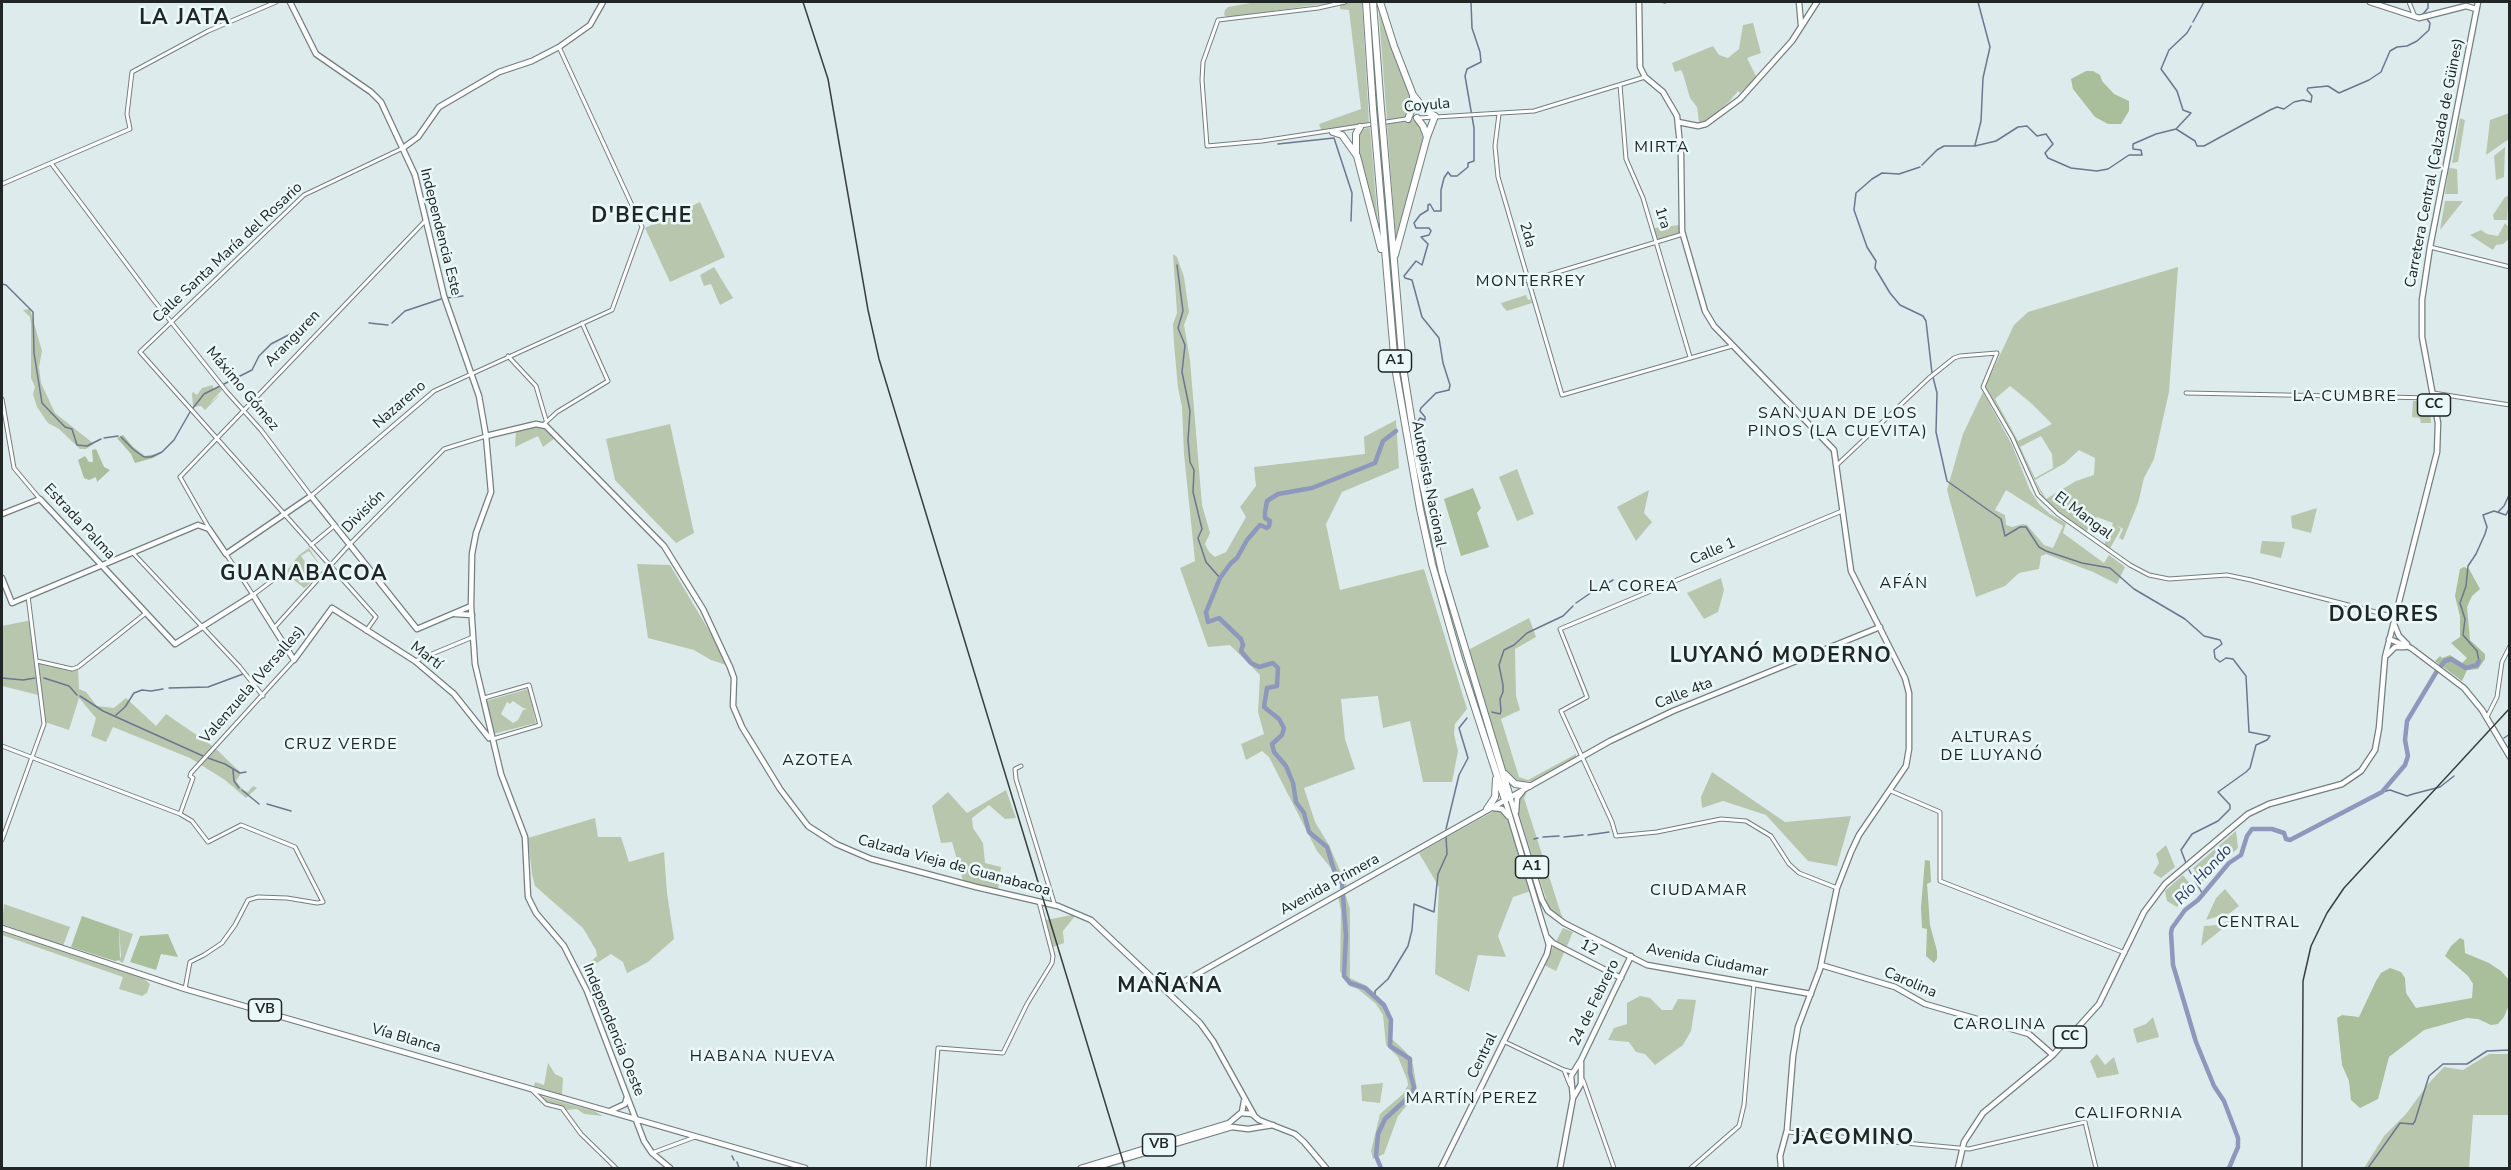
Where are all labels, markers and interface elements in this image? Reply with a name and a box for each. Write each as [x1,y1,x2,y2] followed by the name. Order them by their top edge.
[139,6,231,32] district label: LA JATA
[2402,37,2468,289] street label: Carretera Central (Calzada de Güines)
[1403,95,1451,117] street label: Coyula
[1634,138,1690,158] district label: MIRTA
[415,166,465,298] street label: Independencia Este
[149,179,307,327] street label: Calle Santa María del Rosario
[591,204,693,230] district label: D'BECHE
[1650,205,1674,231] street label: 1ra
[1515,220,1539,250] street label: 2da
[1476,272,1586,292] district label: MONTERREY
[262,307,324,371] street label: Aranguren
[202,343,282,435] street label: Máximo Gómez
[1378,350,1412,372] road number: A1
[370,377,430,433] street label: Nazareno
[2293,387,2397,407] district label: LA CUMBRE
[2418,394,2450,416] road number: CC
[1748,404,1928,442] district label: SAN JUAN DE LOS PINOS (LA CUEVITA)
[1407,419,1449,549] street label: Autopista Nacional
[39,480,119,564] street label: Estrada Palma
[339,487,389,537] street label: División
[2051,488,2115,544] street label: El Mangal
[1688,534,1738,570] street label: Calle 1
[220,562,388,588] district label: GUANABACOA
[1879,574,1929,594] district label: AFÁN
[1589,577,1679,597] district label: LA COREA
[2329,603,2439,629] district label: DOLORES
[197,623,309,747] street label: Valenzuela (Versalles)
[406,638,446,674] street label: Martí
[1670,644,1892,670] district label: LUYANÓ MODERNO
[1653,674,1715,714] street label: Calle 4ta
[1941,728,2043,766] district label: ALTURAS DE LUYANÓ
[284,735,398,755] district label: CRUZ VERDE
[782,751,854,771] district label: AZOTEA
[856,832,1052,900] street label: Calzada Vieja de Guanabacoa
[2171,841,2237,909] water label: Río Hondo
[1277,850,1383,920] street label: Avenida Primera
[1516,856,1549,878] road number: A1
[1650,881,1748,901] district label: CIUDAMAR
[2218,913,2300,933] district label: CENTRAL
[1577,936,1601,960] street label: 12
[1645,940,1769,982] street label: Avenida Ciudamar
[1566,957,1624,1049] street label: 24 de Febrero
[578,961,648,1099] street label: Independencia Oeste
[1881,964,1939,1002] street label: Carolina
[1117,974,1223,1000] district label: MAÑANA
[248,999,282,1021] road number: VB
[1953,1015,2047,1035] district label: CAROLINA
[369,1020,443,1058] street label: Vía Blanca
[2054,1026,2086,1048] road number: CC
[1464,1030,1502,1082] street label: Central
[690,1047,836,1067] district label: HABANA NUEVA
[1406,1089,1538,1109] district label: MARTÍN PEREZ
[2074,1104,2184,1124] district label: CALIFORNIA
[1793,1126,1915,1152] district label: JACOMINO
[1142,1134,1176,1156] road number: VB

